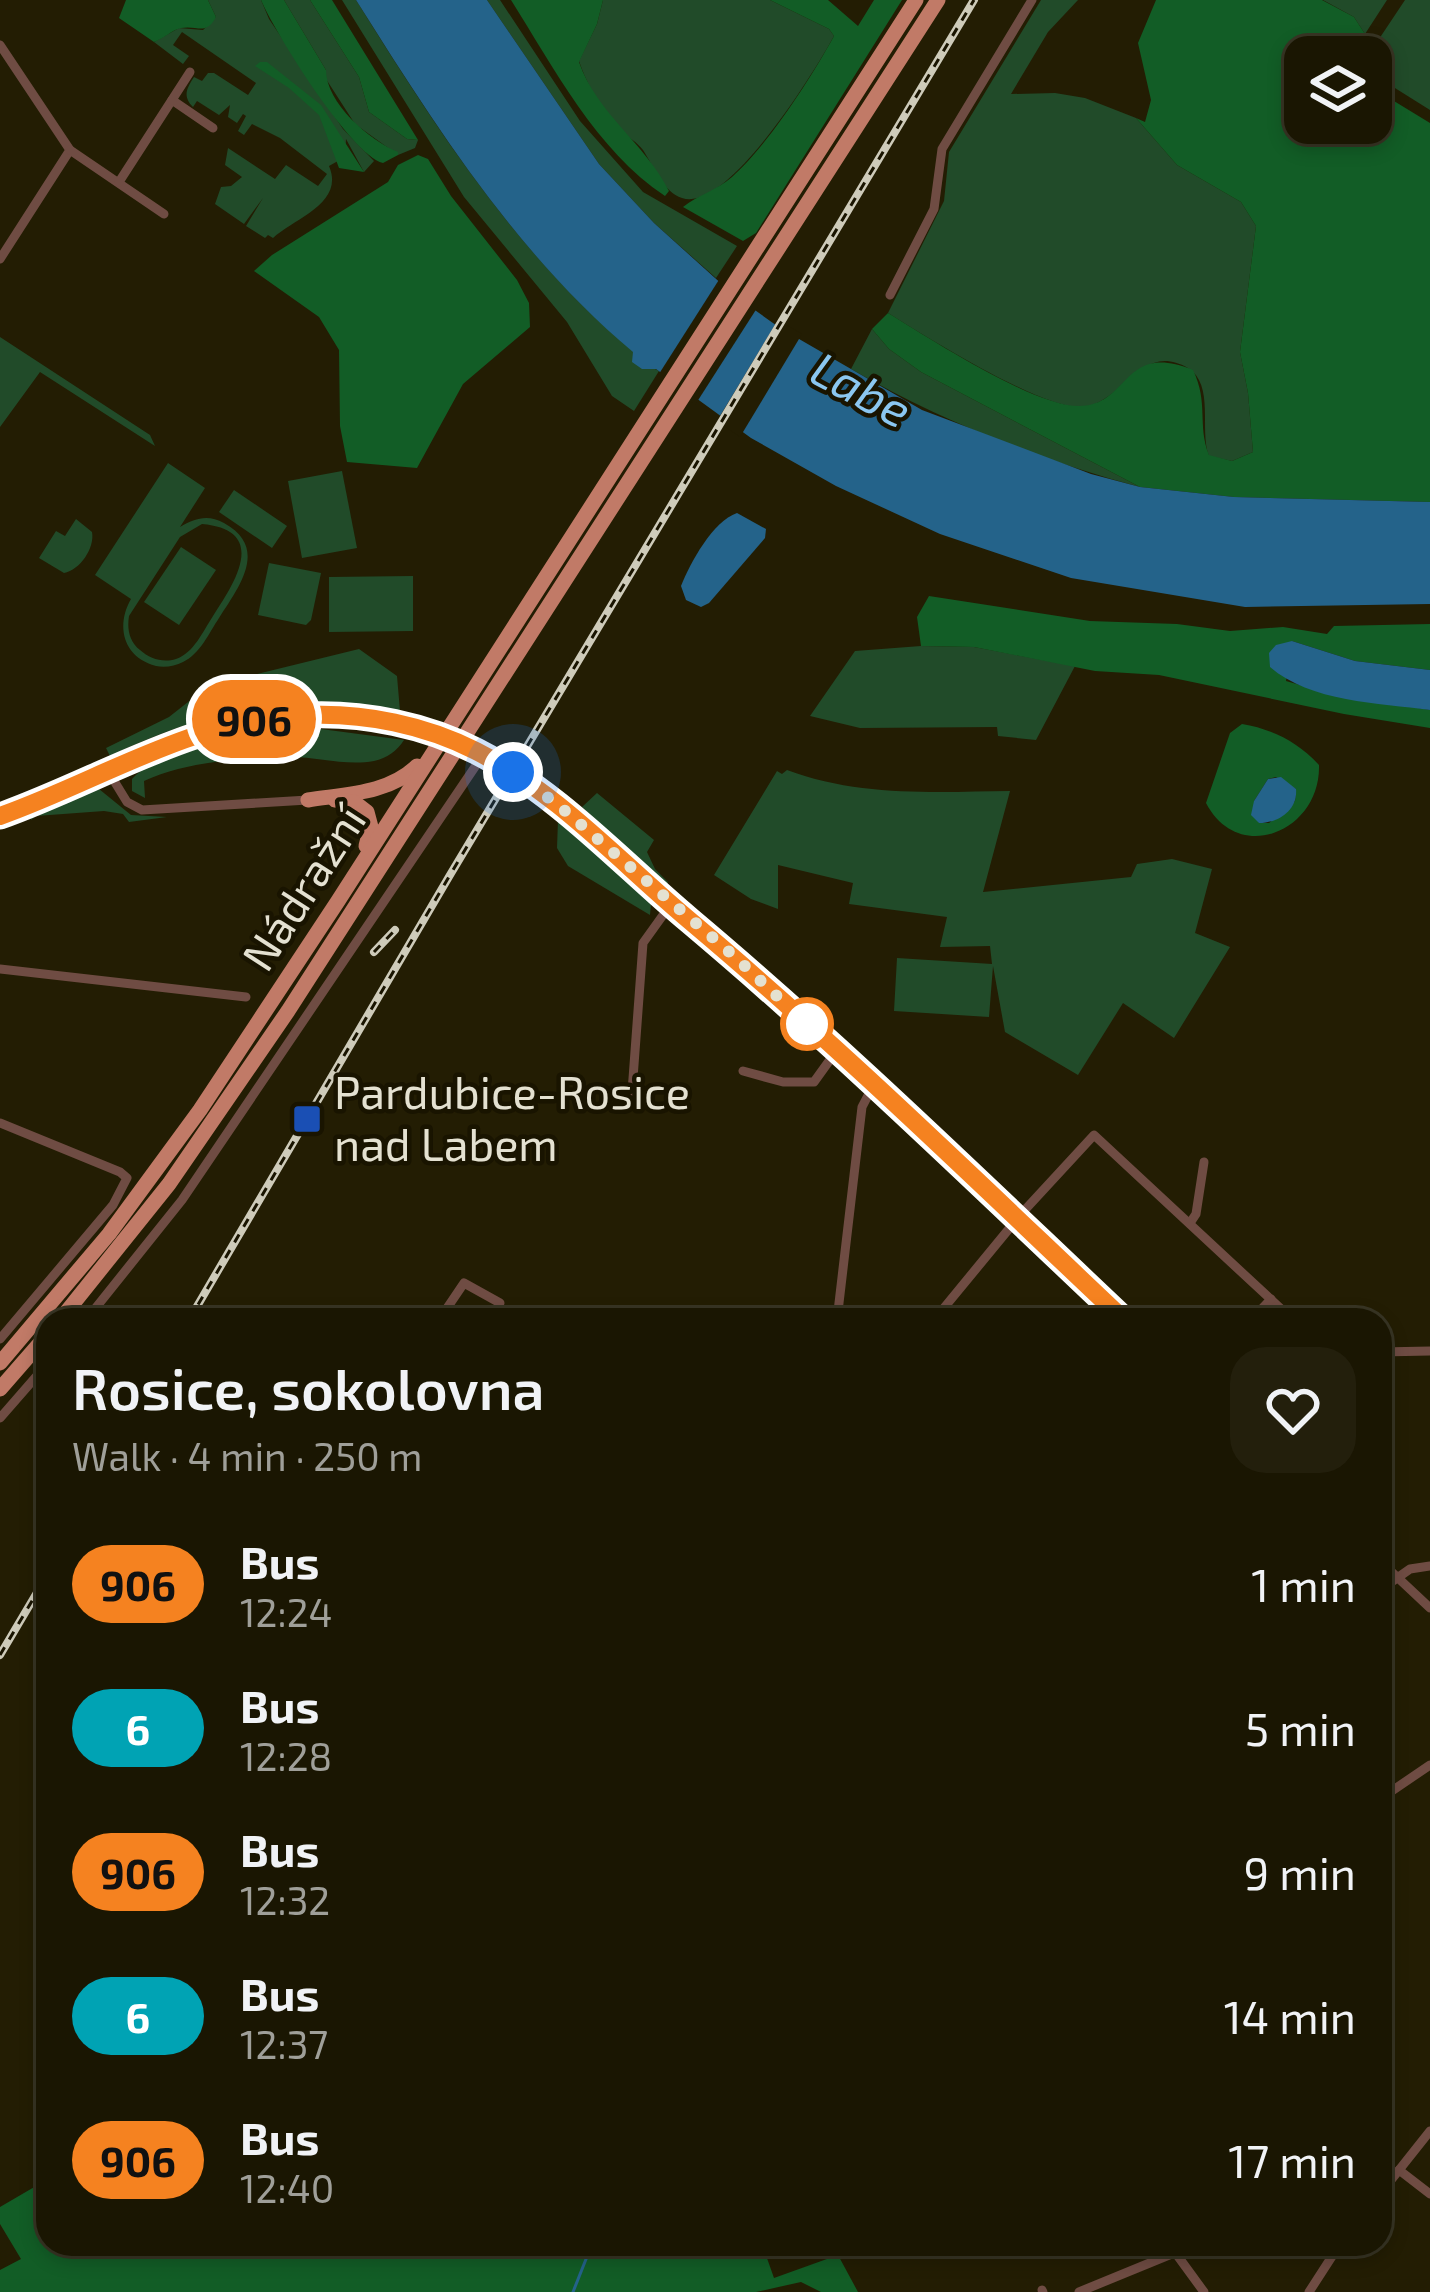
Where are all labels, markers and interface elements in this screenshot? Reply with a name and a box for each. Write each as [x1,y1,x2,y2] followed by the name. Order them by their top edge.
[1284,36,1392,144] map controls
[1284,36,1392,144] button: layers
[802,338,922,439] water label: Labe
[185,680,323,758] line badge: 906
[216,694,292,744] text: 906
[483,742,543,802] your location
[229,793,376,979] street label: Nádražní
[782,999,832,1049] unlabelled marker
[334,1064,690,1170] place label: Pardubice-Rosice nad Labem
[291,1103,323,1135] marker: Pardubice-Rosice nad Labem
[1230,1347,1356,1473] button: heart
[72,1353,544,1421] text: Rosice, sokolovna
[72,1432,423,1479] text: Walk · 4 min · 250 m
[240,1534,319,1588] text: Bus
[1251,1557,1356,1611] text: 1 min
[100,1559,176,1609] text: 906
[240,1588,333,1635] text: 12:24
[240,1678,319,1732] text: Bus
[1245,1701,1356,1755] text: 5 min
[126,1703,150,1753] text: 6
[240,1732,332,1779] text: 12:28
[240,1822,319,1876] text: Bus
[1243,1845,1356,1899] text: 9 min
[100,1847,176,1897] text: 906
[240,1876,330,1923] text: 12:32
[240,1966,319,2020] text: Bus
[1224,1989,1356,2043] text: 14 min
[126,1991,150,2041] text: 6
[240,2020,328,2067] text: 12:37
[240,2110,319,2164] text: Bus
[1228,2133,1356,2187] text: 17 min
[100,2135,176,2185] text: 906
[240,2164,334,2211] text: 12:40

